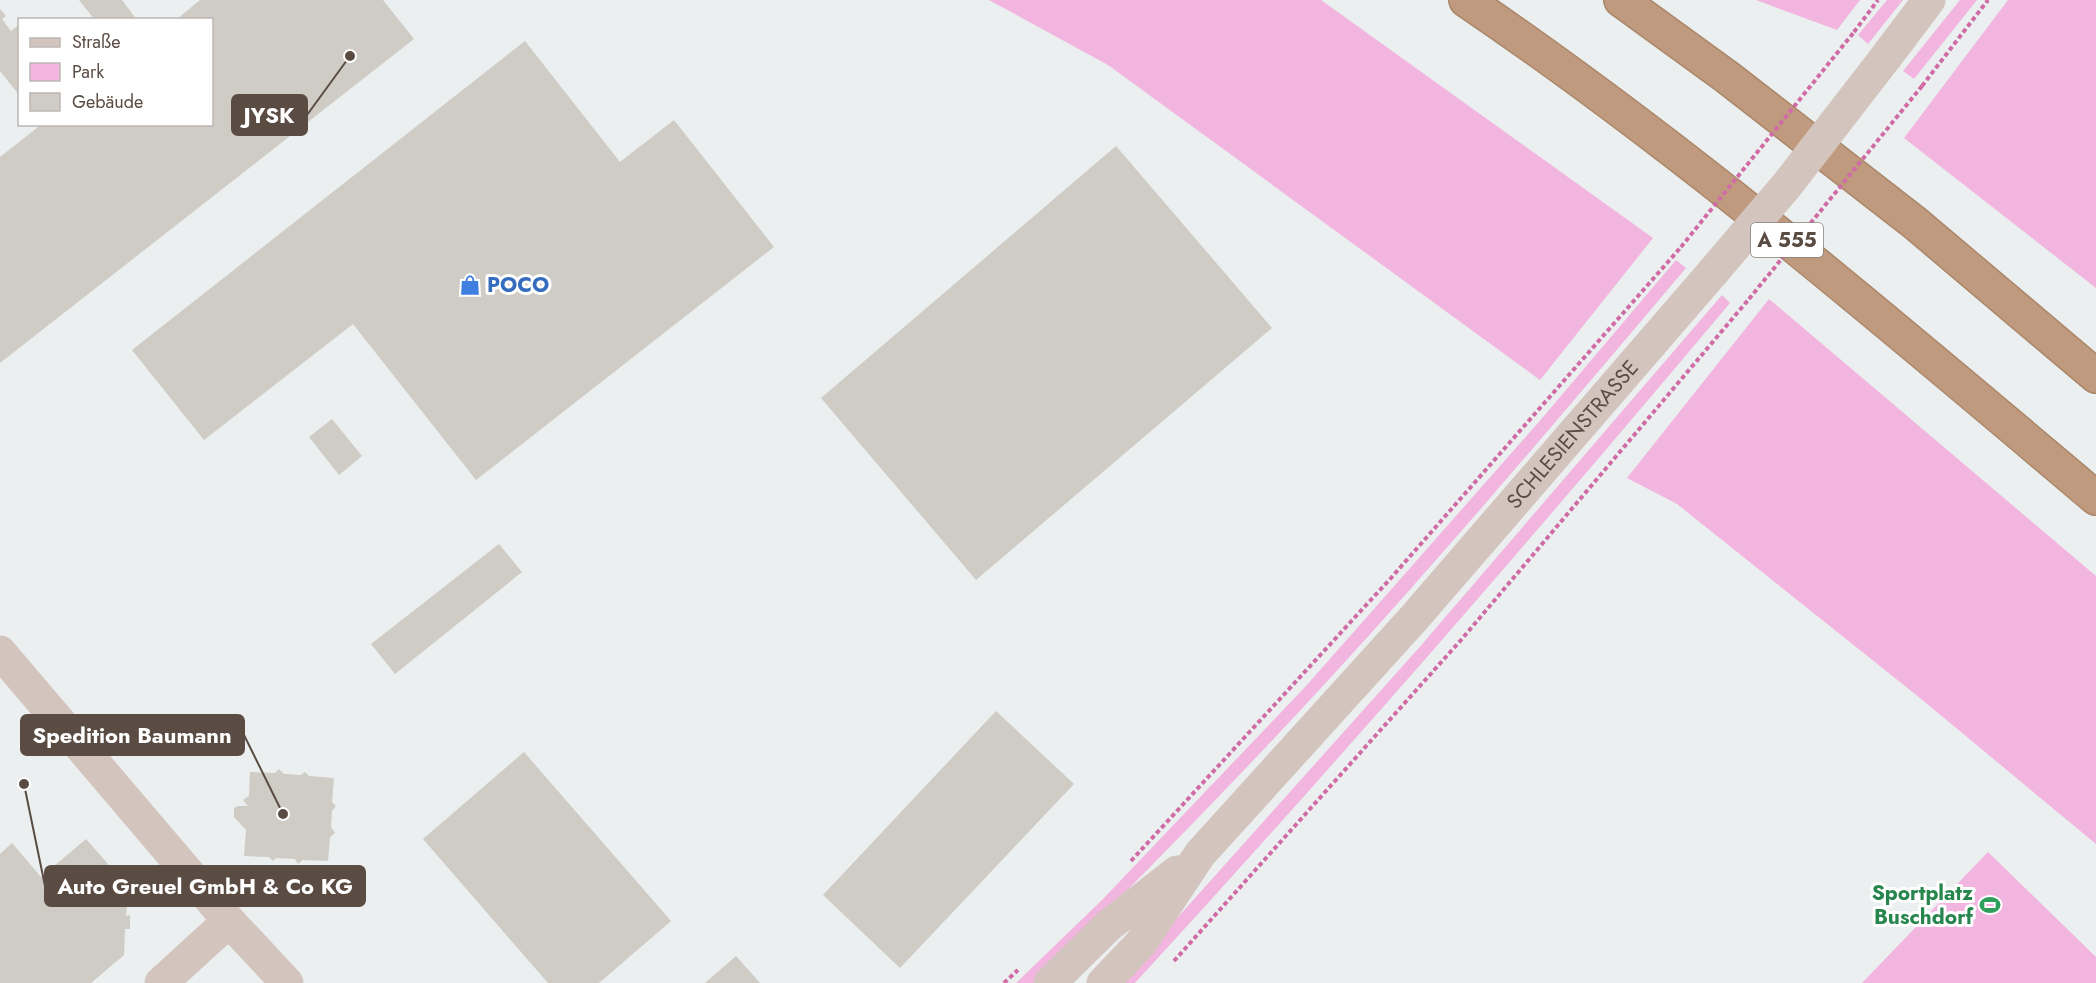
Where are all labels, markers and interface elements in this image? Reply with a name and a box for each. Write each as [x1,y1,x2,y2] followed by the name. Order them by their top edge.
[18,18,213,126] legend
[72,29,120,55] text: Straße
[72,59,104,85] text: Park
[72,89,143,115] text: Gebäude
[232,95,307,135] callout: JYSK
[240,99,295,131] text: JYSK
[1751,223,1823,257] road number: A 555
[487,270,549,300] place label: POCO
[458,273,482,297] shop icon: POCO
[1500,354,1645,515] street label: SCHLESIENSTRASSE
[21,715,244,755] callout: Spedition Baumann
[32,719,232,751] text: Spedition Baumann
[45,866,365,906] callout: Auto Greuel GmbH & Co KG
[56,870,353,902] text: Auto Greuel GmbH & Co KG
[1872,878,1974,932] place label: Sportplatz Buschdorf
[1978,893,2002,917] sports icon: Sportplatz Buschdorf

